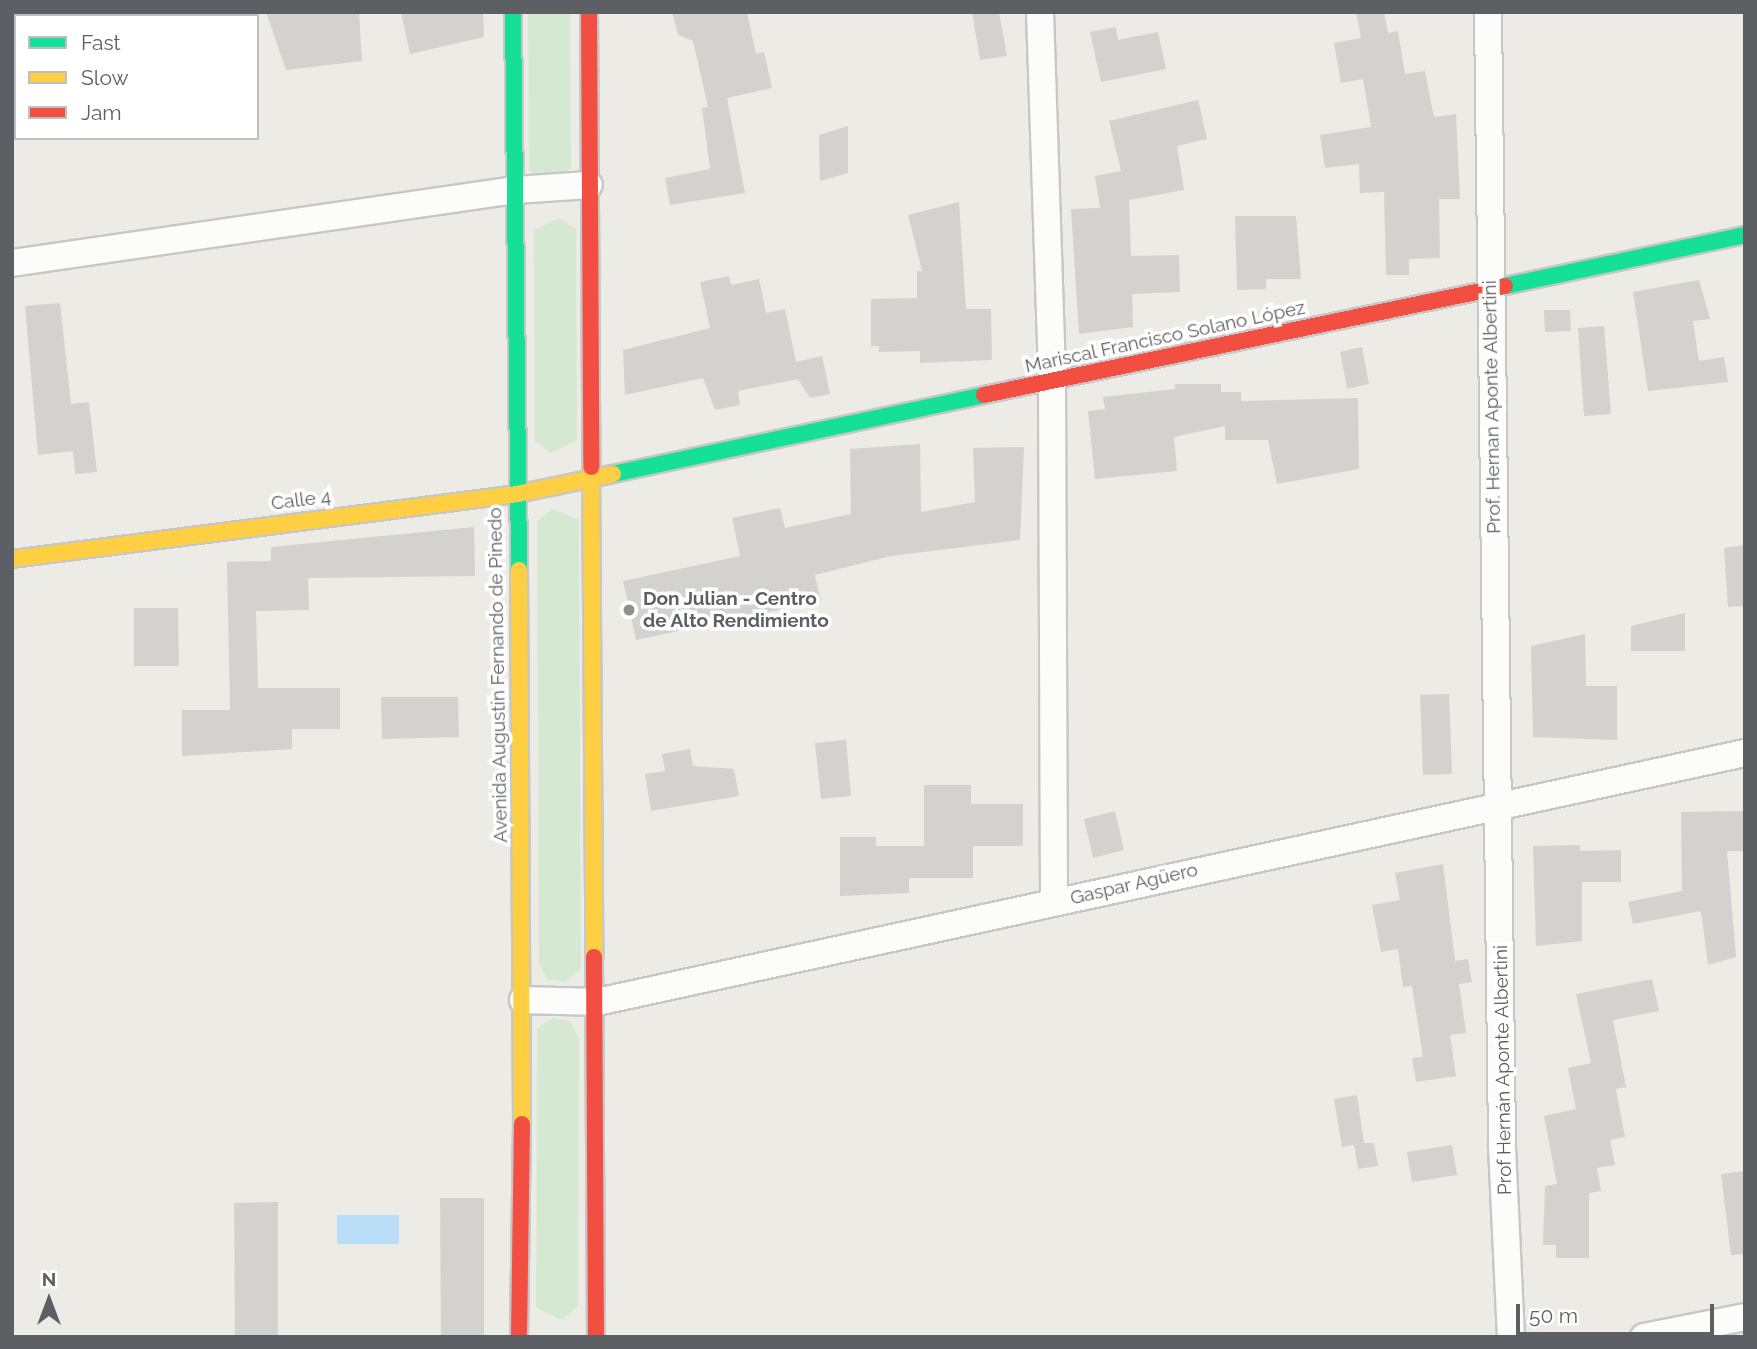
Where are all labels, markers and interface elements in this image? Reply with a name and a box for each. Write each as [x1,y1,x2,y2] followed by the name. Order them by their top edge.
[14,14,259,140] legend
[81,30,121,55] text: Fast
[81,65,129,90] text: Slow
[81,100,122,125] text: Jam
[1478,279,1506,535] street label: Prof. Hernan Aponte Albertini
[1023,296,1307,378] street label: Mariscal Francisco Solano López
[270,485,332,515] street label: Calle 4
[484,507,512,843] street label: Avenida Augustín Fernando de Pinedo
[643,588,829,632] place label: Don Julian - Centro de Alto Rendimiento
[621,602,637,618] marker: Don Julian - Centro de Alto Rendimiento
[1068,858,1200,910] street label: Gaspar Agüero
[1489,944,1517,1196] street label: Prof Hernán Aponte Albertini
[14,1265,84,1335] north arrow
[42,1268,56,1290] text: N
[1519,1290,1717,1334] scale bar
[1529,1303,1578,1328] text: 50 m

